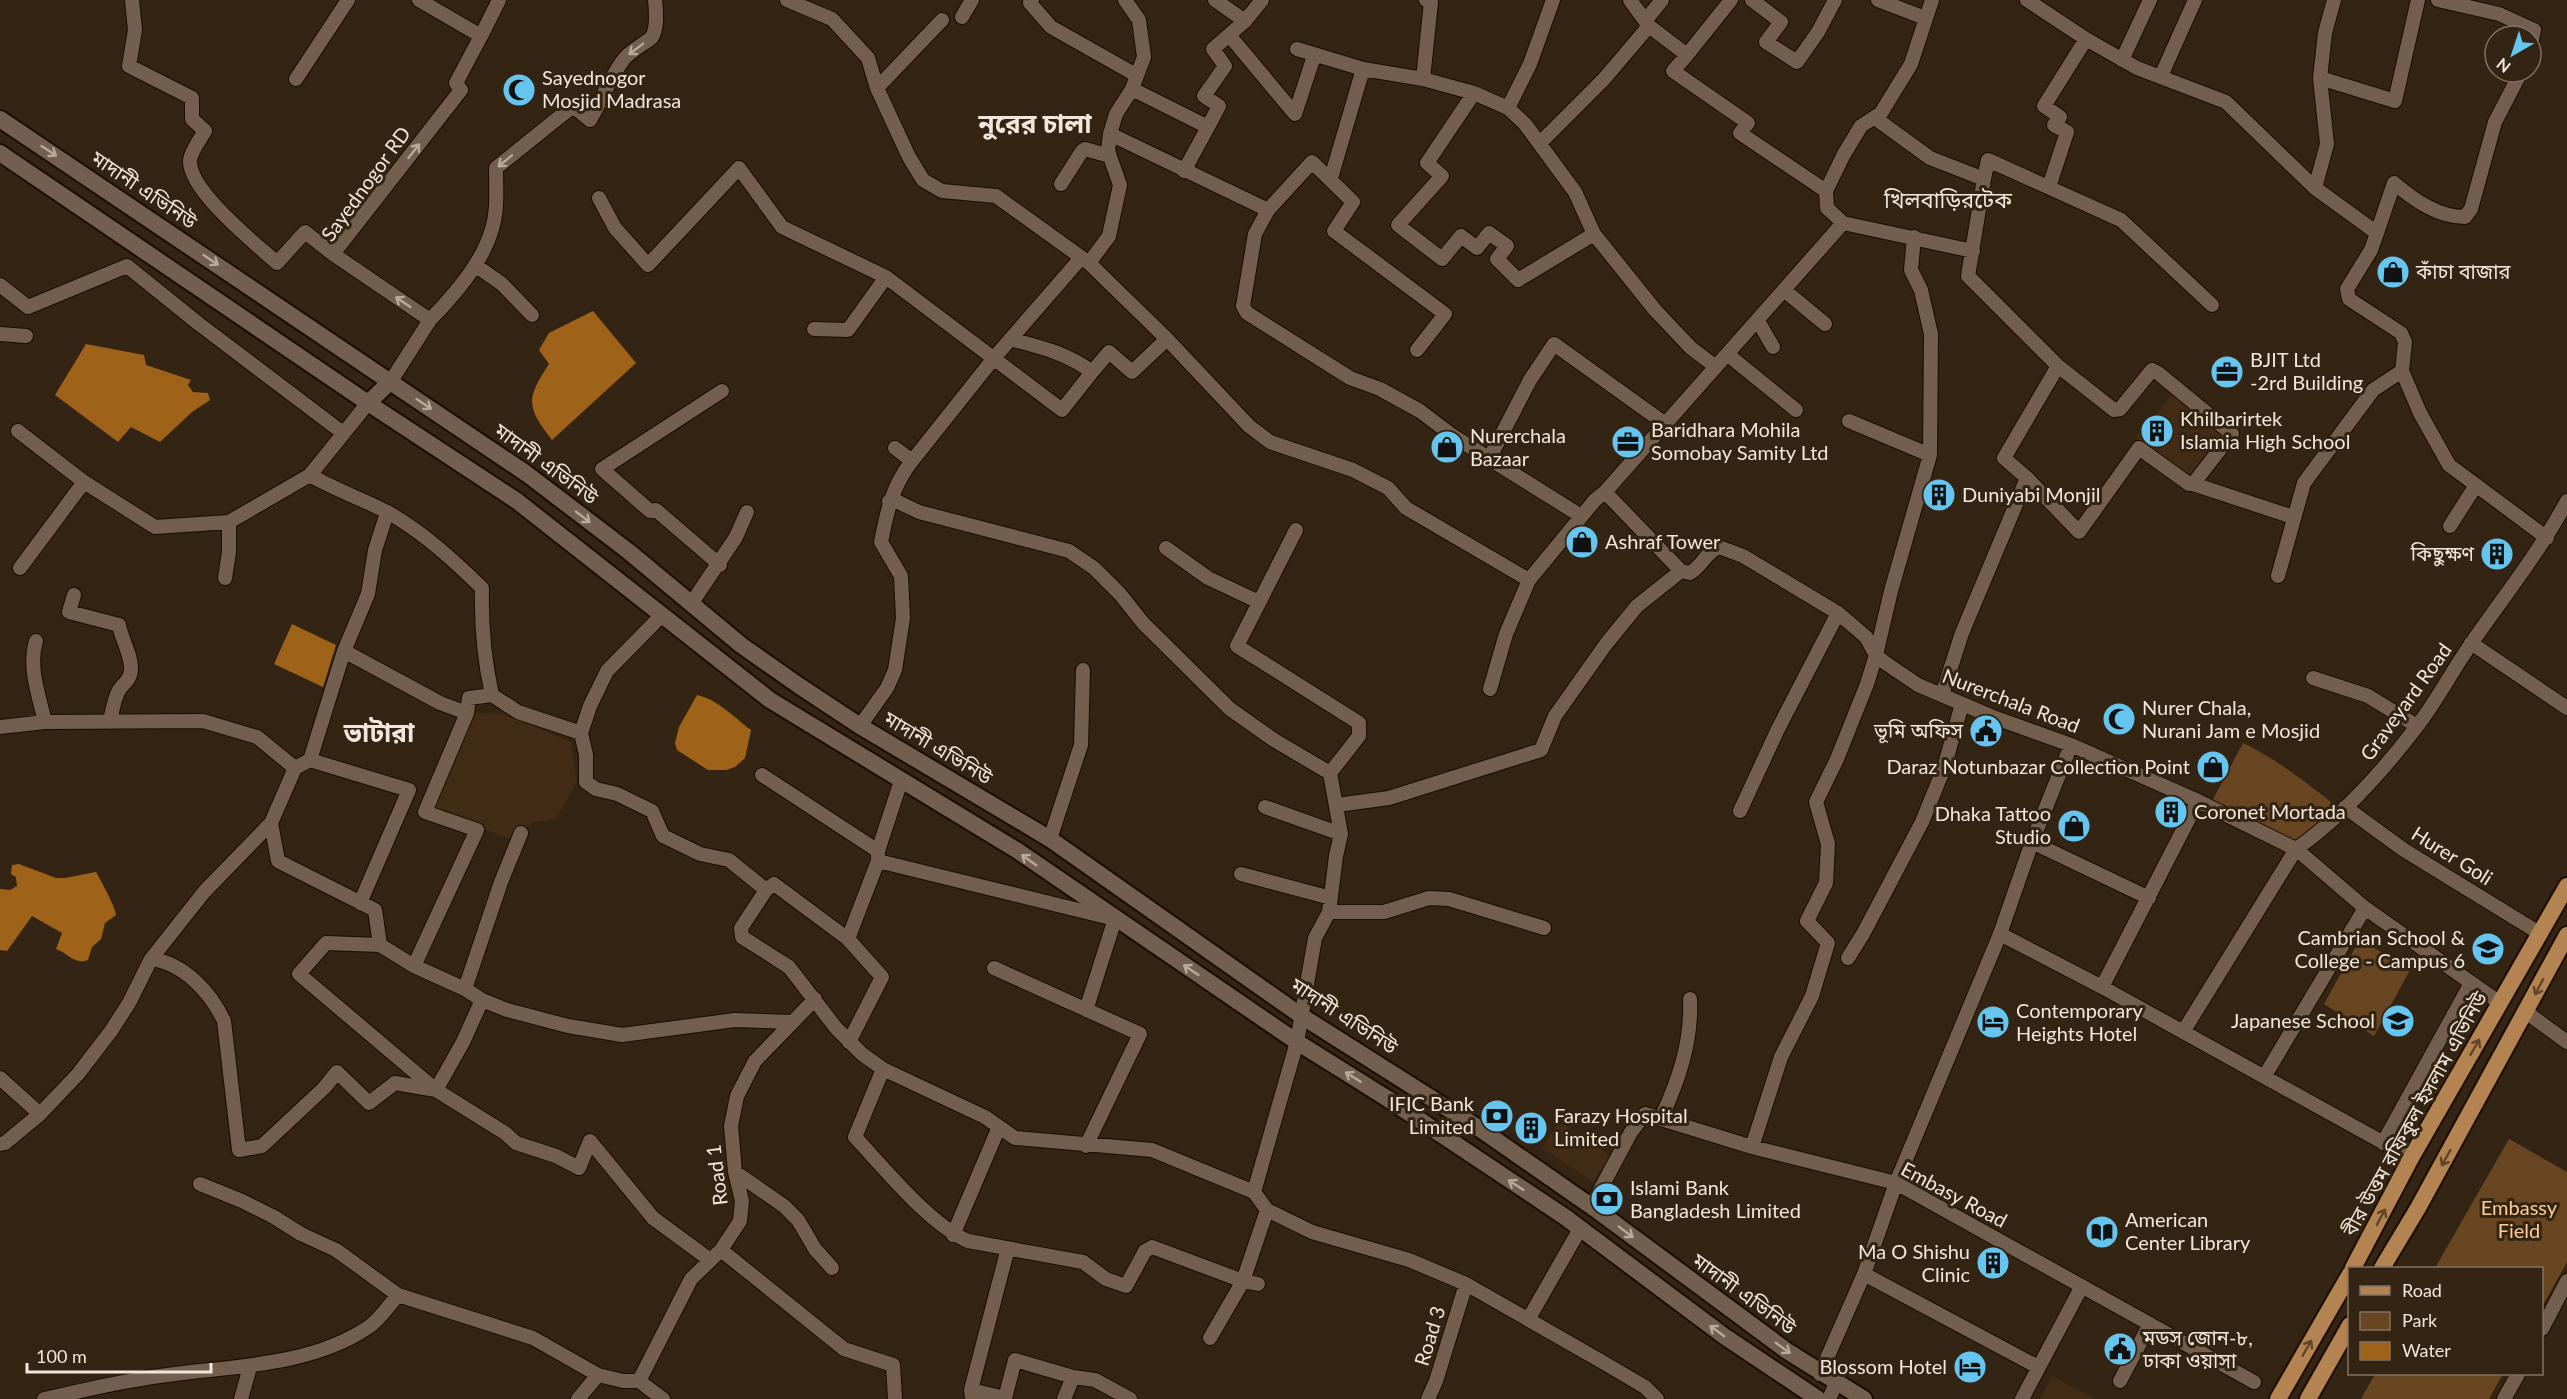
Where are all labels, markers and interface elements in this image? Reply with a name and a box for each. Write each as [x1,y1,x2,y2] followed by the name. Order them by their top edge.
[2483,24,2543,84] north arrow
[628,43,644,55] one-way arrow
[2492,55,2514,77] text: N
[542,65,681,112] place label: Sayednogor Mosjid Madrasa
[501,72,537,108] mosque icon: Sayednogor Mosjid Madrasa
[977,107,1092,141] district label: নুরের চালা
[316,121,415,245] street label: Sayednogor RD
[407,143,420,159] one-way arrow
[40,145,57,157] one-way arrow
[86,145,202,234] street label: মাদানী এভিনিউ
[498,155,514,168] one-way arrow
[1883,186,2012,213] district label: খিলবাড়িরটেক
[202,254,218,266] one-way arrow
[2375,254,2411,290] shop icon: কাঁচা বাজার
[2415,259,2511,283] place label: কাঁচা বাজার
[396,296,412,308] one-way arrow
[2250,347,2363,394] place label: BJIT Ltd -2rd Building
[2209,354,2245,390] office icon: BJIT Ltd -2rd Building
[416,398,432,410] one-way arrow
[2180,406,2350,453] place label: Khilbarirtek Islamia High School
[2139,413,2175,449] building icon: Khilbarirtek Islamia High School
[489,417,604,509] street label: মাদানী এভিনিউ
[1651,417,1829,464] place label: Baridhara Mohila Somobay Samity Ltd
[1470,423,1566,470] place label: Nurerchala Bazaar
[1610,424,1646,460] office icon: Baridhara Mohila Somobay Samity Ltd
[1429,429,1465,465] shop icon: Nurerchala Bazaar
[1921,477,1957,513] building icon: Duniyabi Monjil
[1962,482,2100,506] place label: Duniyabi Monjil
[575,511,591,523] one-way arrow
[1564,524,1600,560] shop icon: Ashraf Tower
[1605,529,1721,553] place label: Ashraf Tower
[2479,536,2515,572] building icon: কিছুক্ষণ
[2410,541,2475,567] place label: কিছুক্ষণ
[2355,638,2456,765] street label: Graveyard Road
[1939,663,2084,737] street label: Nurerchala Road
[2142,695,2320,742] place label: Nurer Chala, Nurani Jam e Mosjid
[2101,701,2137,737] mosque icon: Nurer Chala, Nurani Jam e Mosjid
[879,705,998,789] street label: মাদানী এভিনিউ
[1968,713,2004,749] public building icon: ভূমি অফিস
[343,716,415,748] district label: ভাটারা
[1873,718,1964,744] place label: ভূমি অফিস
[2195,749,2231,785] shop icon: Daraz Notunbazar Collection Point
[1886,754,2190,778] place label: Daraz Notunbazar Collection Point
[2153,794,2189,830] building icon: Coronet Mortada
[2194,799,2346,823] place label: Coronet Mortada
[1935,801,2051,848] place label: Dhaka Tattoo Studio
[2056,808,2092,844] shop icon: Dhaka Tattoo Studio
[2408,821,2497,889] street label: Hurer Goli
[1022,854,1038,866] one-way arrow
[2295,925,2466,972] place label: Cambrian School & College - Campus 6
[2470,931,2506,967] school or university icon: Cambrian School & College - Campus 6
[1183,964,1199,976] one-way arrow
[1286,971,1403,1059] street label: মাদানী এভিনিউ
[2533,977,2544,995] one-way arrow
[2336,986,2493,1241] street label: বীর উত্তম রফিকুল ইসলাম এভিনিউ
[2016,998,2144,1045] place label: Contemporary Heights Hotel
[2380,1003,2416,1039] school or university icon: Japanese School
[1975,1004,2011,1040] hotel icon: Contemporary Heights Hotel
[2231,1008,2375,1032] place label: Japanese School
[2469,1039,2481,1056] one-way arrow
[1345,1071,1362,1083] one-way arrow
[1389,1091,1475,1138] place label: IFIC Bank Limited
[1479,1098,1515,1134] bank icon: IFIC Bank Limited
[1554,1103,1688,1150] place label: Farazy Hospital Limited
[1513,1110,1549,1146] building icon: Farazy Hospital Limited
[700,1143,732,1207] street label: Road 1
[2440,1149,2452,1166] one-way arrow
[1897,1156,2012,1232] street label: Embasy Road
[1630,1175,1801,1222] place label: Islami Bank Bangladesh Limited
[1508,1179,1524,1191] one-way arrow
[1589,1181,1625,1217] bank icon: Islami Bank Bangladesh Limited
[2481,1195,2558,1242] park label: Embassy Field
[2125,1207,2251,1254] place label: American Center Library
[2375,1208,2387,1226] one-way arrow
[2084,1214,2120,1250] library icon: American Center Library
[1618,1226,1634,1239] one-way arrow
[1858,1239,1970,1286] place label: Ma O Shishu Clinic
[1975,1245,2011,1281] building icon: Ma O Shishu Clinic
[1687,1247,1802,1339] street label: মাদানী এভিনিউ
[2348,1267,2543,1375] legend
[2402,1279,2442,1301] text: Road
[1409,1303,1449,1368] street label: Road 3
[2402,1309,2438,1331] text: Park
[1710,1325,1726,1337] one-way arrow
[2142,1325,2253,1372] place label: মডস জোন-৮, ঢাকা ওয়াসা
[2102,1331,2138,1367] public building icon: মডস জোন-৮, ঢাকা ওয়াসা
[27,1336,212,1374] scale bar
[2402,1339,2451,1361] text: Water
[2301,1340,2313,1357] one-way arrow
[1774,1342,1790,1354] one-way arrow
[36,1345,87,1367] text: 100 m
[1952,1349,1988,1385] hotel icon: Blossom Hotel
[1819,1354,1947,1378] place label: Blossom Hotel

